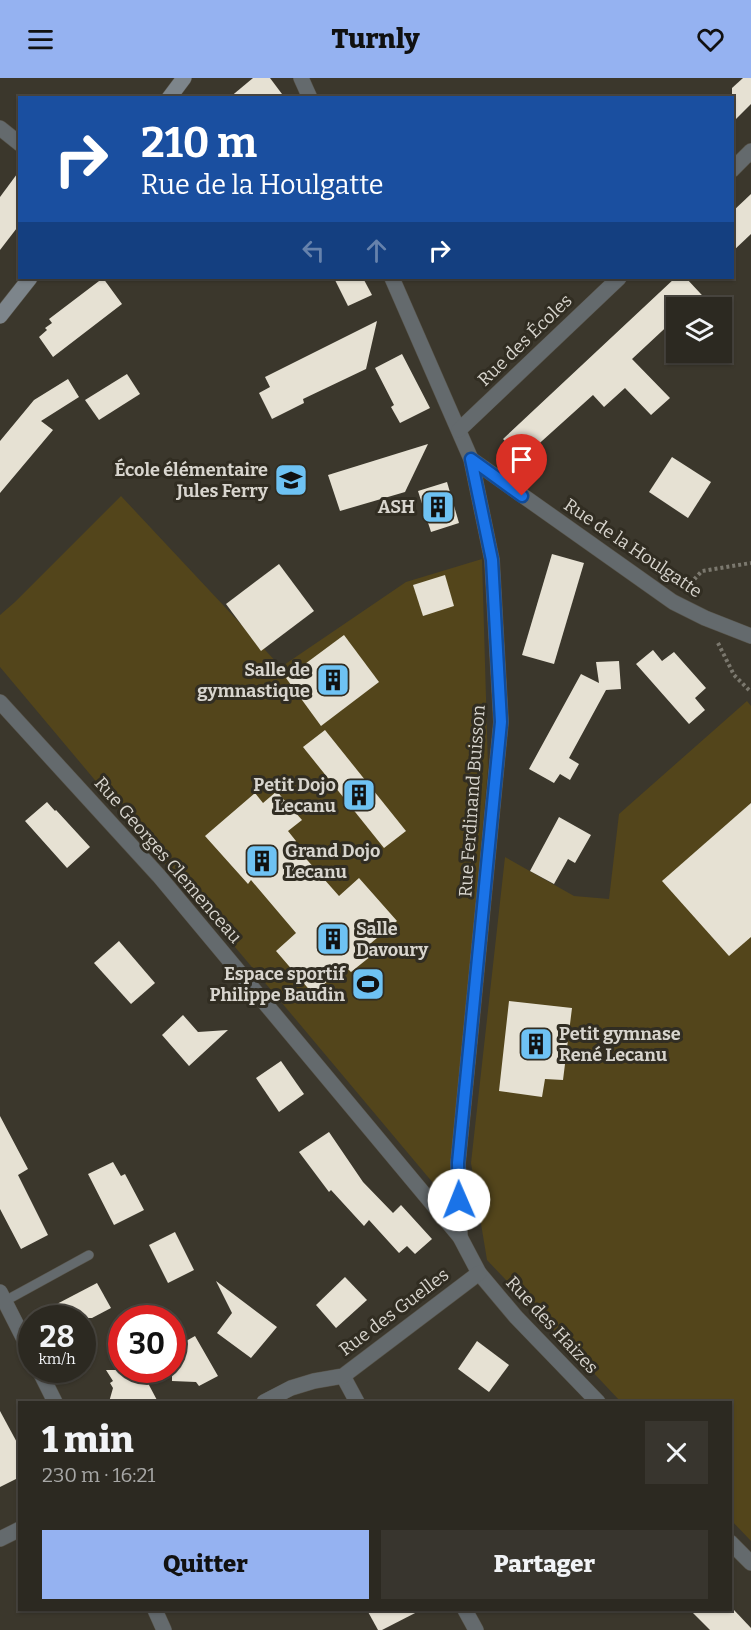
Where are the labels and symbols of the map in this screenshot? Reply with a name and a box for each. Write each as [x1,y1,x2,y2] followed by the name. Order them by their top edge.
[473,289,577,391] street label: Rue des Écoles
[496,434,547,496] pin
[114,458,269,502] place label: École élémentaire Jules Ferry
[273,462,309,498] school or university icon: École élémentaire Jules Ferry
[420,489,456,525] building icon: ASH
[560,494,706,602] street label: Rue de la Houlgatte
[378,496,415,518] place label: ASH
[197,659,310,702] place label: Salle de gymnastique
[315,662,351,698] building icon: Salle de gymnastique
[454,704,490,898] street label: Rue Ferdinand Buisson
[90,772,246,948] street label: Rue Georges Clemenceau
[253,774,337,817] place label: Petit Dojo Lecanu
[341,777,377,813] building icon: Petit Dojo Lecanu
[285,840,380,883] place label: Grand Dojo Lecanu
[244,843,280,879] building icon: Grand Dojo Lecanu
[356,918,429,961] place label: Salle Davoury
[315,921,351,957] building icon: Salle Davoury
[210,963,346,1006] place label: Espace sportif Philippe Baudin
[350,966,386,1002] sports icon: Espace sportif Philippe Baudin
[559,1023,681,1066] place label: Petit gymnase René Lecanu
[518,1026,554,1062] building icon: Petit gymnase René Lecanu
[427,1168,491,1232] position arrow
[335,1264,453,1360] street label: Rue des Guelles
[501,1272,603,1378] street label: Rue des Haizes
[108,1305,186,1383] speed limit sign: 30

